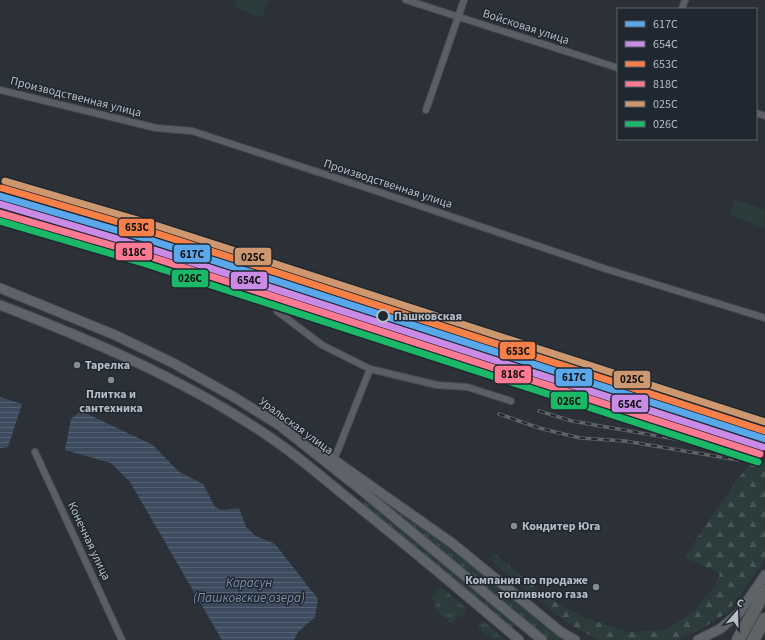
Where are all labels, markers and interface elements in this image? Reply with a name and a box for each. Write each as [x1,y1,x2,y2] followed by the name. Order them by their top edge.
[480,5,572,49] street label: Войсковая улица
[617,8,757,140] legend
[653,16,678,33] text: 617C
[653,36,678,53] text: 654С
[653,56,678,73] text: 653С
[9,72,143,122] street label: Производственная улица
[653,76,678,93] text: 818С
[653,96,678,113] text: 025С
[653,116,678,133] text: 026С
[321,155,455,213] street label: Производственная улица
[118,218,155,237] line badge: 653С
[125,220,150,235] text: 653С
[115,242,153,261] line badge: 818С
[173,244,211,263] line badge: 617C
[122,245,147,260] text: 818С
[180,247,205,262] text: 617C
[234,247,272,266] line badge: 025С
[241,250,266,265] text: 025С
[171,269,209,288] line badge: 026С
[178,271,203,286] text: 026С
[230,271,268,290] line badge: 654С
[237,273,262,288] text: 654С
[394,308,462,325] place label: Пашковская
[376,309,390,323] marker: Пашковская
[499,341,536,360] line badge: 653С
[506,344,531,359] text: 653С
[85,357,130,374] place label: Тарелка
[72,360,82,370] marker: Тарелка
[494,365,532,384] line badge: 818С
[501,367,526,382] text: 818С
[555,368,593,387] line badge: 617C
[562,370,587,385] text: 617C
[613,370,651,389] line badge: 025С
[620,372,645,387] text: 025С
[106,375,116,385] marker: Плитка и сантехника
[79,386,143,417] place label: Плитка и сантехника
[550,391,588,410] line badge: 026С
[255,393,337,459] street label: Уральская улица
[557,394,582,409] text: 026С
[611,394,649,413] line badge: 654С
[618,397,643,412] text: 654С
[63,499,115,583] street label: Конечная улица
[522,518,600,535] place label: Кондитер Юга
[509,521,519,531] marker: Кондитер Юга
[465,572,588,603] place label: Компания по продаже топливного газа
[193,574,305,607] water label: Карасун (Пашковские озера)
[591,582,601,592] marker: Компания по продаже топливного газа
[717,592,757,632] north arrow
[735,595,746,611] text: С

